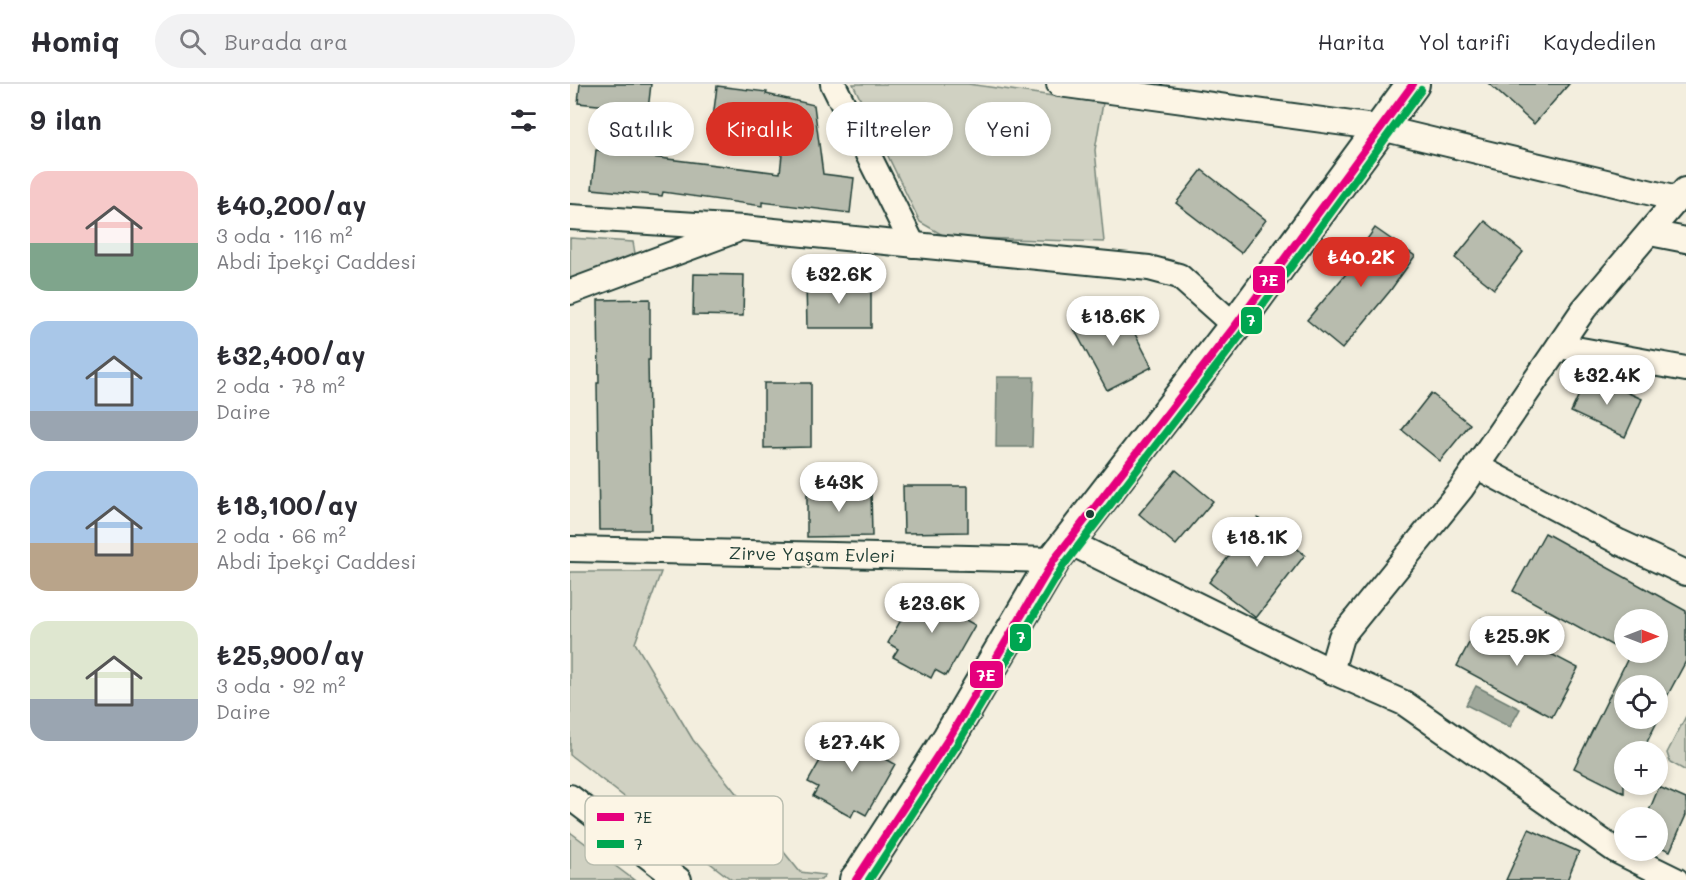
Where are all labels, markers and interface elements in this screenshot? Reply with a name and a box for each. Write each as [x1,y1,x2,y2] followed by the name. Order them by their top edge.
[155,14,575,68] search box
[30,23,119,59] text: Homiq
[176,25,209,58] icon: search
[224,27,348,56] text: Burada ara
[1318,28,1385,55] text: Harita
[1418,28,1510,55] text: Yol tarifi
[1543,28,1656,55] text: Kaydedilen
[588,102,694,156] chip: Satılık
[706,102,814,156] chip: Kiralık
[826,102,953,156] chip: Filtreler
[965,102,1051,156] chip: Yeni
[30,103,102,137] text: 9 ilan
[507,104,540,137] icon: filters
[216,188,367,222] text: ₺40,200/ay
[78,195,150,267] icon: home
[216,222,353,248] text: 3 oda · 116 m²
[1312,237,1410,288] pin: ₺40.2K
[1327,243,1395,269] text: ₺40.2K
[216,248,416,274] text: Abdi İpekçi Caddesi
[790,254,888,305] pin: ₺32.6K
[805,260,873,286] text: ₺32.6K
[1252,265,1286,294] line badge: 7E
[1259,269,1279,290] text: 7E
[1064,296,1162,347] pin: ₺18.6K
[1080,302,1146,328] text: ₺18.6K
[1240,306,1263,335] line badge: 7
[1247,309,1256,330] text: 7
[216,338,366,372] text: ₺32,400/ay
[78,345,150,417] icon: home
[1558,355,1656,406] pin: ₺32.4K
[1573,361,1641,387] text: ₺32.4K
[216,372,345,398] text: 2 oda · 78 m²
[216,398,271,424] text: Daire
[803,462,875,513] pin: ₺43K
[814,468,864,494] text: ₺43K
[216,488,358,522] text: ₺18,100/ay
[78,495,150,567] icon: home
[1084,508,1096,520] unlabelled marker
[1208,517,1306,568] pin: ₺18.1K
[216,522,346,548] text: 2 oda · 66 m²
[1226,523,1288,549] text: ₺18.1K
[729,541,895,567] street label: Zirve Yaşam Evleri
[216,548,416,574] text: Abdi İpekçi Caddesi
[883,583,981,634] pin: ₺23.6K
[898,589,966,615] text: ₺23.6K
[1614,609,1668,663] north arrow
[1614,609,1668,861] map controls
[1468,616,1566,667] pin: ₺25.9K
[1484,622,1550,648] text: ₺25.9K
[1009,623,1032,652] line badge: 7
[1017,626,1026,647] text: 7
[216,638,364,672] text: ₺25,900/ay
[78,645,150,717] icon: home
[969,660,1004,689] line badge: 7E
[976,664,996,685] text: 7E
[216,672,346,698] text: 3 oda · 92 m²
[1614,675,1668,729] button: locate
[216,698,271,724] text: Daire
[803,722,901,773] pin: ₺27.4K
[819,728,885,754] text: ₺27.4K
[1614,741,1668,795] button: +
[585,796,783,865] legend
[634,806,652,827] text: 7E
[1614,807,1668,861] button: −
[634,833,643,854] text: 7

